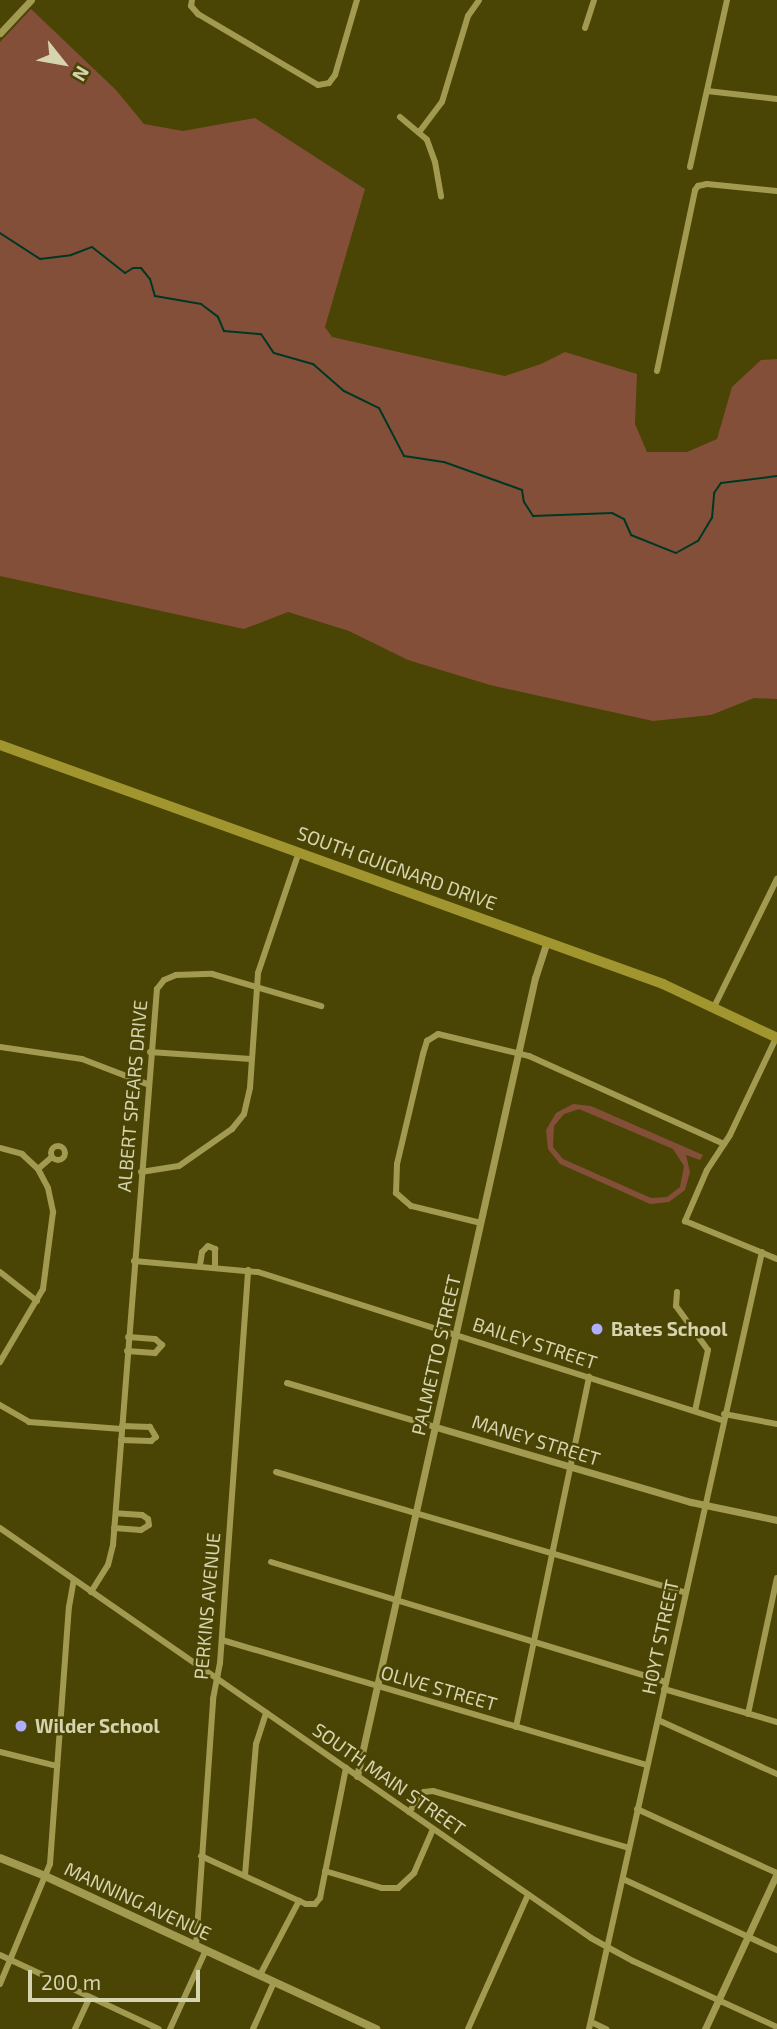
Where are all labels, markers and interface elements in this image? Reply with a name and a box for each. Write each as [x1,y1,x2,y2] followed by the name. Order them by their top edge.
[28,28,98,98] north arrow
[68,62,95,86] text: N
[294,821,500,915] street label: SOUTH GUIGNARD DRIVE
[112,999,152,1193] street label: ALBERT SPEARS DRIVE
[406,1273,466,1437] street label: PALMETTO STREET
[470,1312,600,1374] street label: BAILEY STREET
[611,1318,728,1340] place label: Bates School
[589,1321,605,1337] marker: Bates School
[469,1410,603,1470] street label: MANEY STREET
[189,1531,225,1681] street label: PERKINS AVENUE
[637,1577,683,1697] street label: HOYT STREET
[378,1661,500,1715] street label: OLIVE STREET
[35,1715,160,1737] place label: Wilder School
[13,1718,29,1734] marker: Wilder School
[308,1718,470,1840] street label: SOUTH MAIN STREET
[61,1857,215,1945] street label: MANNING AVENUE
[32,1955,203,1999] scale bar
[41,1969,101,1994] text: 200 m

